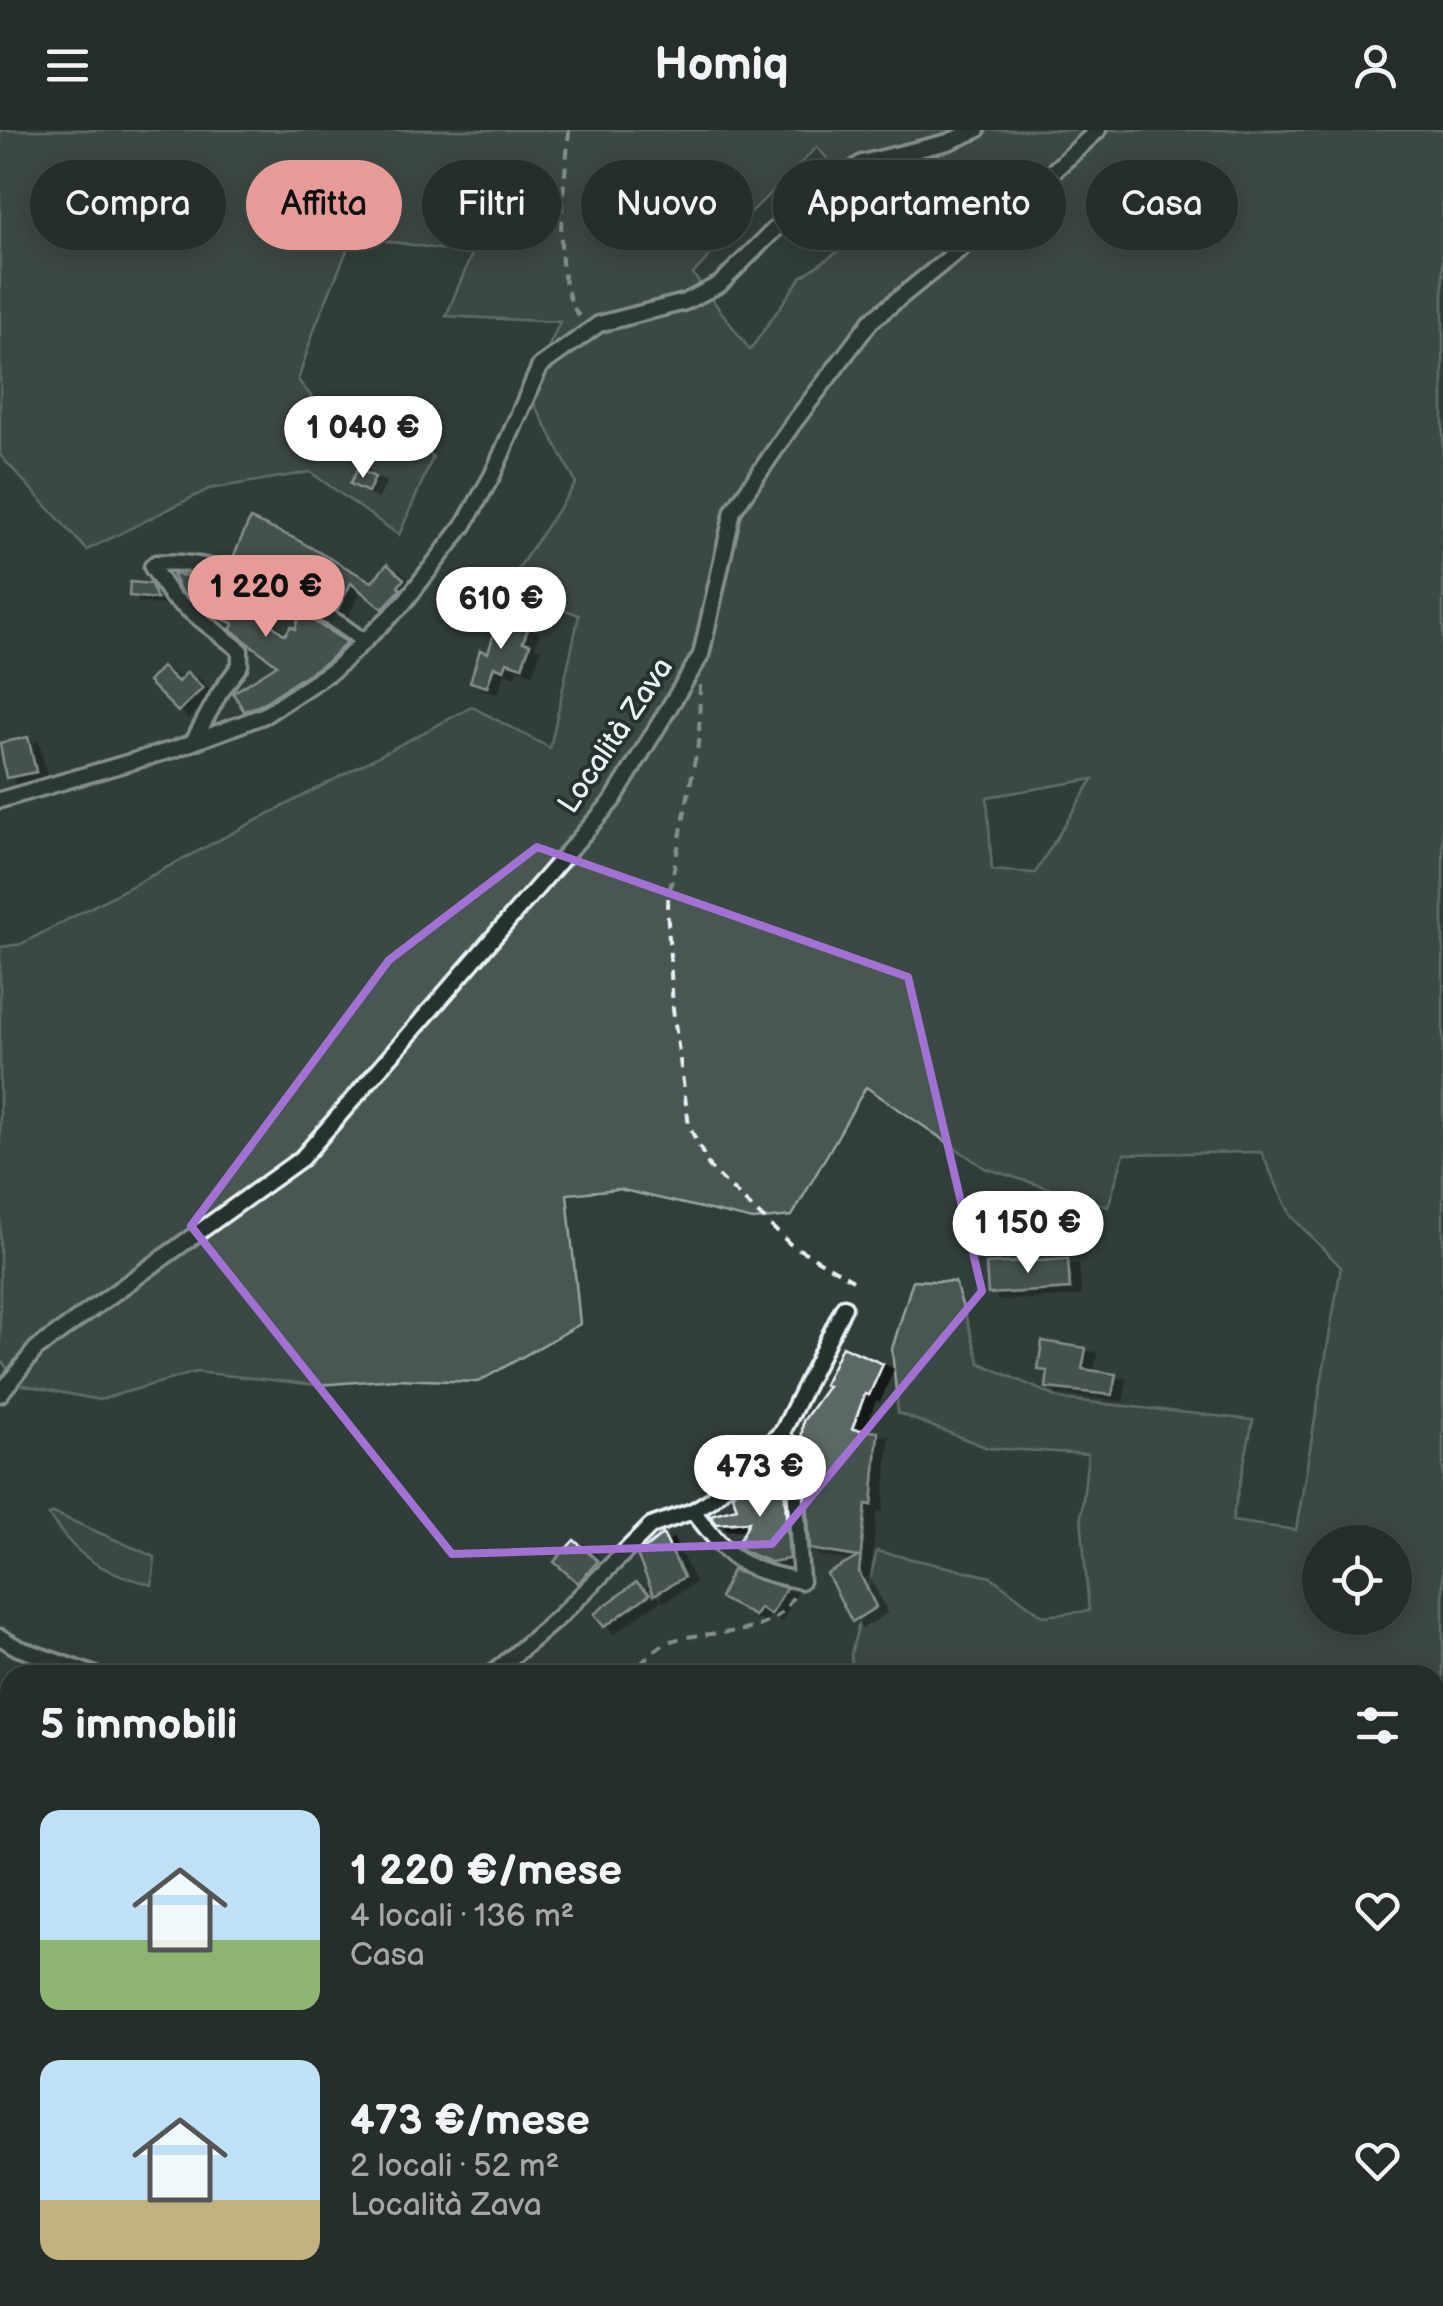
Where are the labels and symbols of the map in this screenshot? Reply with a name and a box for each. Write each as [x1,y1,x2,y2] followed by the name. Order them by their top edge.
[271,396,455,481] pin: 1 040 €
[174,555,358,640] pin: 1 220 €
[431,567,571,652] pin: 610 €
[551,651,681,820] street label: Località Zava
[936,1191,1120,1276] pin: 1 150 €
[690,1435,830,1520] pin: 473 €

